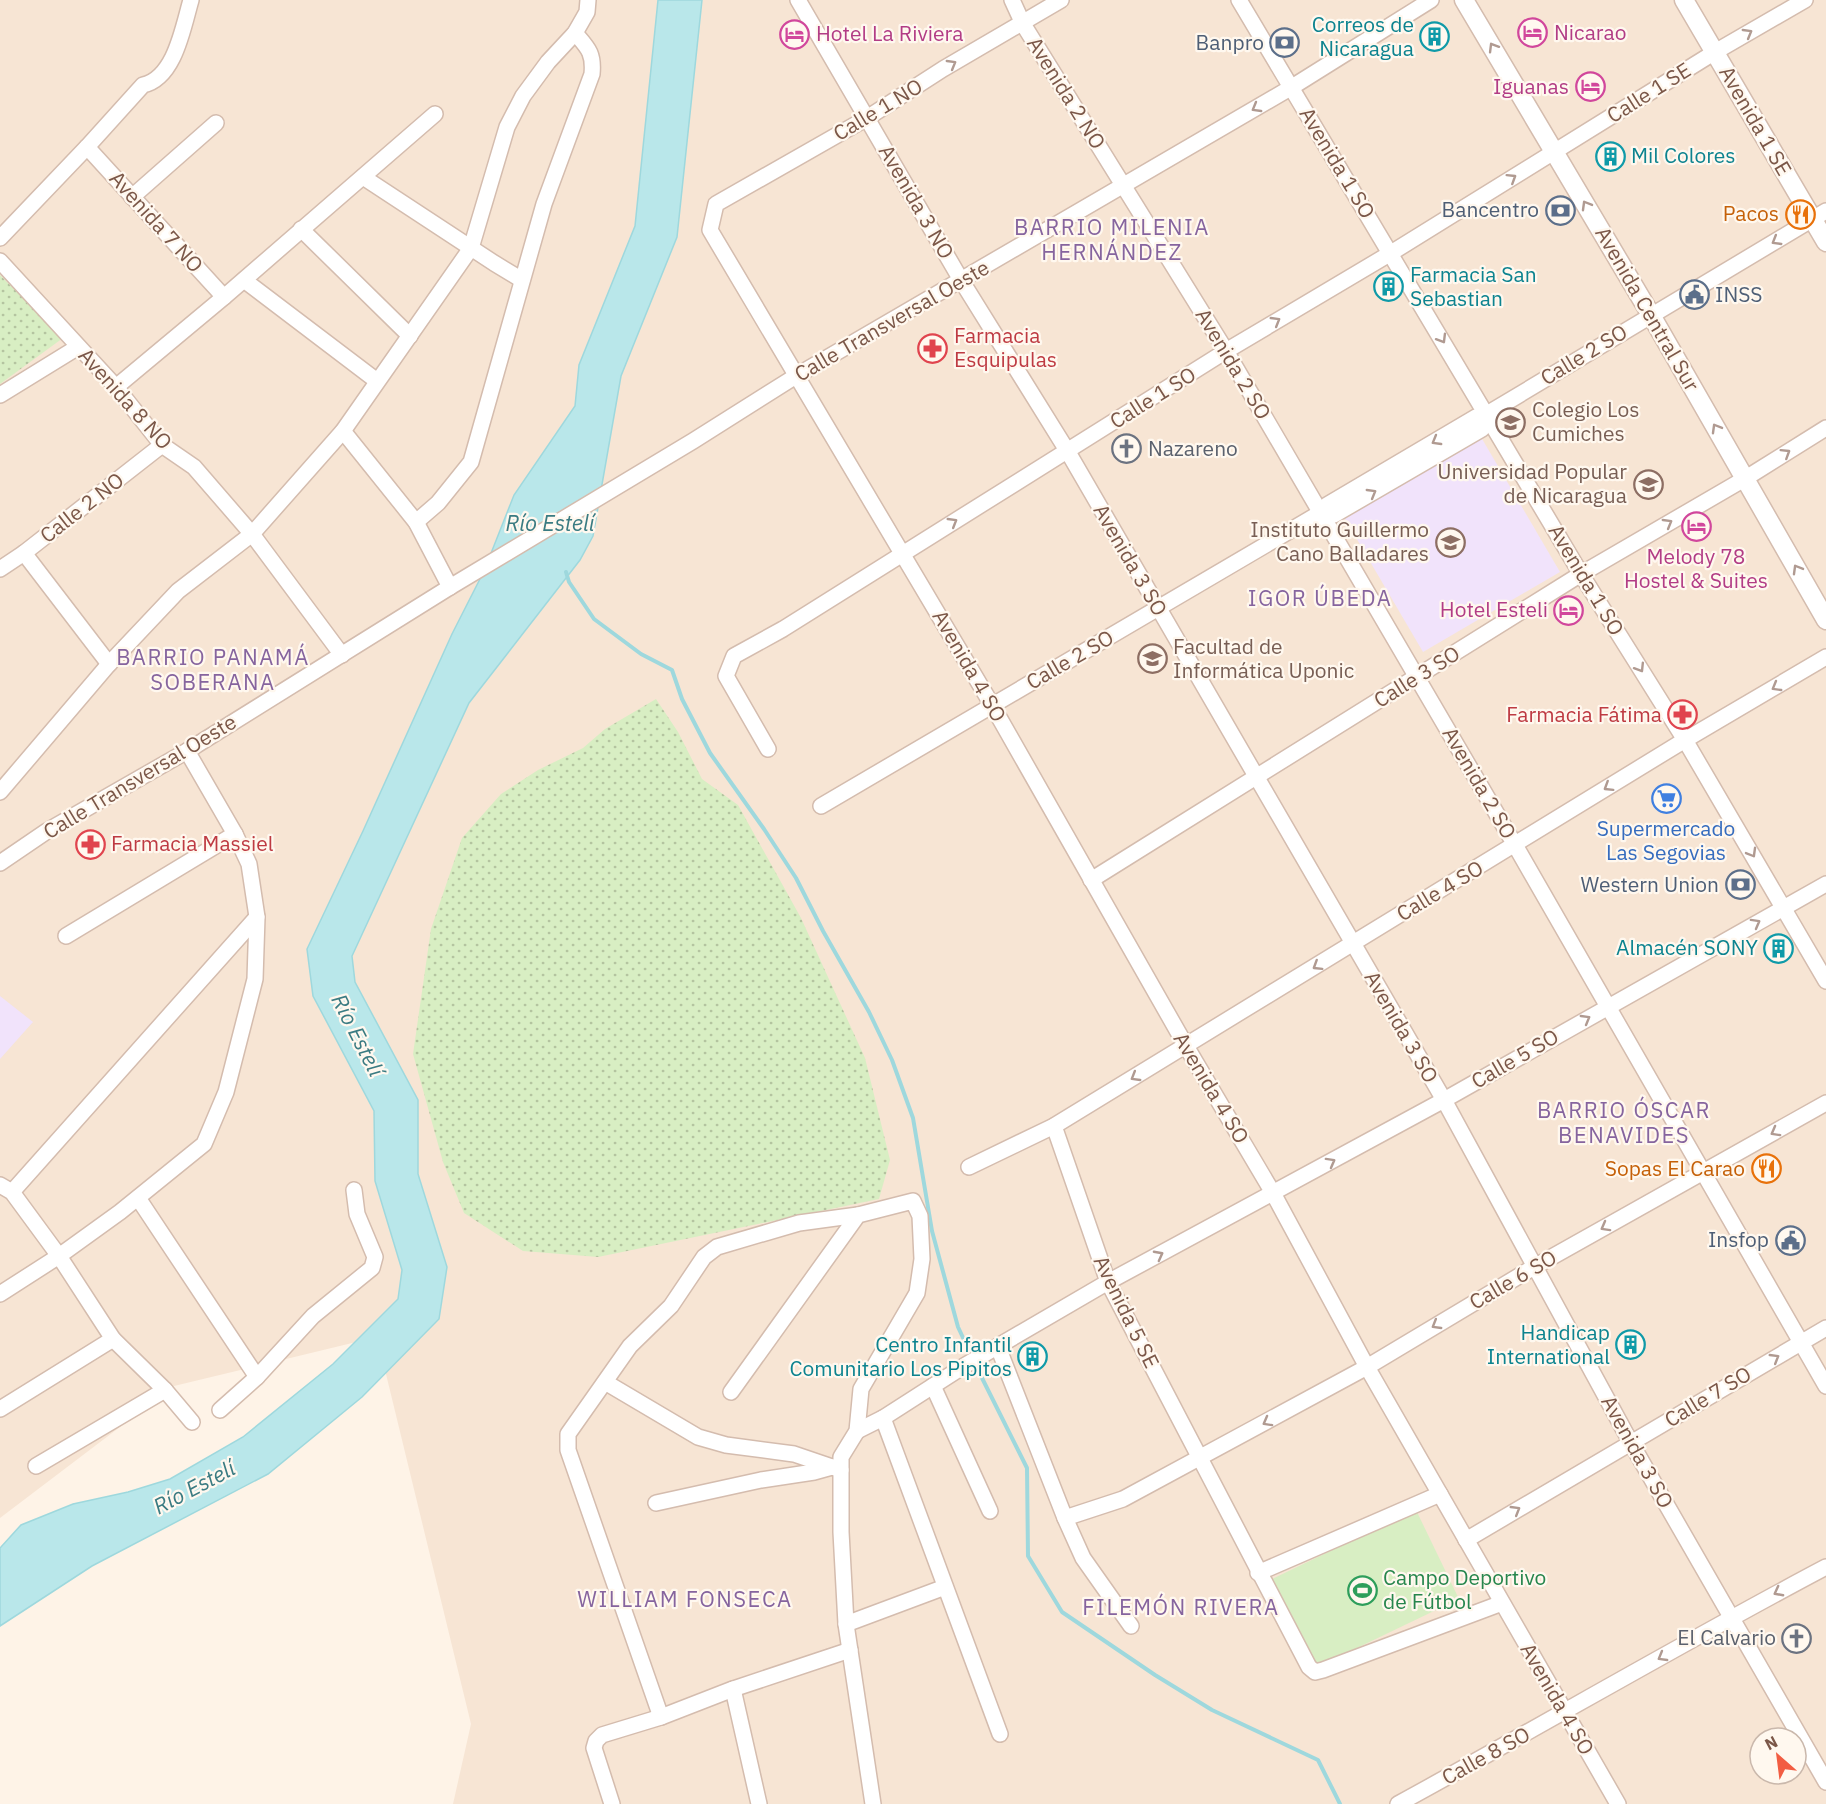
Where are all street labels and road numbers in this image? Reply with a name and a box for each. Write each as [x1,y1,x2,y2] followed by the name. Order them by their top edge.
[1021,31,1113,154] street label: Avenida 2 NO
[1601,55,1696,129] street label: Calle 1 SE
[1713,61,1799,180] street label: Avenida 1 SE
[828,72,927,147] street label: Calle 1 NO
[1294,102,1382,223] street label: Avenida 1 SO
[873,139,961,264] street label: Avenida 3 NO
[104,165,210,278] street label: Avenida 7 NO
[1589,221,1707,396] street label: Avenida Central Sur
[789,253,994,387] street label: Calle Transversal Oeste
[1190,303,1278,424] street label: Avenida 2 SO
[1535,317,1632,391] street label: Calle 2 SO
[73,342,179,455] street label: Avenida 8 NO
[1104,360,1201,435] street label: Calle 1 SO
[34,466,129,549] street label: Calle 2 NO
[1088,498,1174,621] street label: Avenida 3 SO
[1543,519,1631,640] street label: Avenida 1 SO
[927,604,1013,727] street label: Avenida 4 SO
[1021,623,1118,695] street label: Calle 2 SO
[1368,639,1465,714] street label: Calle 3 SO
[38,707,241,845] street label: Calle Transversal Oeste
[1437,721,1523,844] street label: Avenida 2 SO
[1391,853,1488,927] street label: Calle 4 SO
[1359,965,1445,1088] street label: Avenida 3 SO
[1466,1022,1563,1094] street label: Calle 5 SO
[1168,1027,1256,1148] street label: Avenida 4 SO
[1464,1243,1561,1315] street label: Calle 6 SO
[1088,1250,1166,1373] street label: Avenida 5 SE
[1659,1359,1756,1433] street label: Calle 7 SO
[1595,1390,1680,1513] street label: Avenida 3 SO
[1515,1637,1601,1760] street label: Avenida 4 SO
[1436,1719,1535,1791] street label: Calle 8 SO

